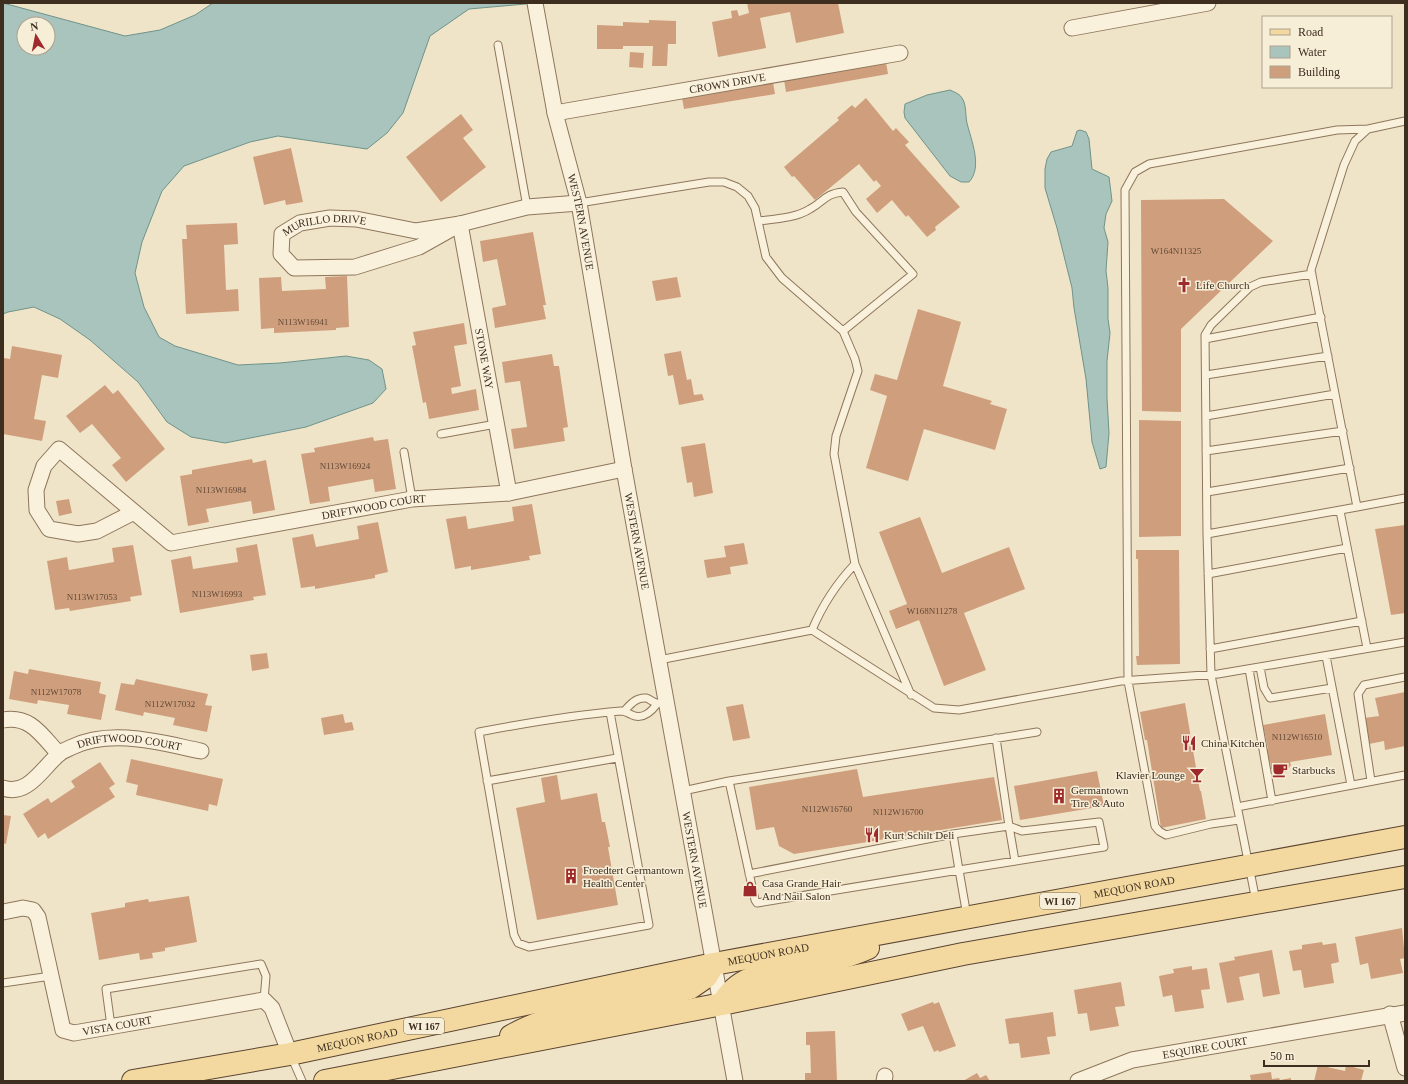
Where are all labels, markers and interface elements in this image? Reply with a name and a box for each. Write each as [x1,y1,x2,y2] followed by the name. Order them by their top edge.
[16,16,56,56] north arrow
[1262,16,1392,88] legend
[29,20,39,33] text: N
[1298,25,1323,39] text: Road
[1298,45,1326,59] text: Water
[1298,65,1340,79] text: Building
[688,70,767,96] street label: CROWN DRIVE
[565,173,596,271] street label: WESTERN AVENUE
[280,212,368,238] street label: MURILLO DRIVE
[1151,246,1202,256] house number: W164N11325
[1175,276,1193,294] church icon: Life Church
[1196,279,1250,291] place label: Life Church
[278,317,328,327] house number: N113W16941
[473,327,496,390] street label: STONE WAY
[320,461,371,471] house number: N113W16924
[196,485,247,495] house number: N113W16984
[321,492,426,521] street label: DRIFTWOOD COURT
[622,492,652,591] street label: WESTERN AVENUE
[192,589,243,599] house number: N113W16993
[67,592,118,602] house number: N113W17053
[907,606,958,616] house number: W168N11278
[31,687,82,697] house number: N112W17078
[145,699,195,709] house number: N112W17032
[75,732,183,753] street label: DRIFTWOOD COURT
[1272,732,1323,742] house number: N112W16510
[1180,734,1198,752] restaurant icon: China Kitchen
[1201,737,1265,749] place label: China Kitchen
[1271,761,1289,779] cafe icon: Starbucks
[1292,764,1335,776] place label: Starbucks
[1188,766,1206,784] bar icon: Klavier Lounge
[1116,769,1185,781] place label: Klavier Lounge
[1071,784,1129,809] place label: Germantown Tire & Auto
[1050,787,1068,805] building icon: Germantown Tire & Auto
[802,804,853,814] house number: N112W16760
[873,807,924,817] house number: N112W16700
[680,811,710,909] street label: WESTERN AVENUE
[863,826,881,844] restaurant icon: Kurt Schilt Deli
[884,829,954,841] place label: Kurt Schilt Deli
[583,864,684,889] place label: Froedtert Germantown Health Center
[562,867,580,885] building icon: Froedtert Germantown Health Center
[1093,873,1176,900] street label: MEQUON ROAD
[762,877,841,902] place label: Casa Grande Hair And Nail Salon
[741,880,759,898] shop icon: Casa Grande Hair And Nail Salon
[1040,893,1080,909] road number: WI 167
[727,941,810,967] street label: MEQUON ROAD
[81,1014,153,1037] street label: VISTA COURT
[404,1018,444,1034] road number: WI 167
[316,1025,399,1054] street label: MEQUON ROAD
[1162,1034,1249,1061] street label: ESQUIRE COURT
[1264,1042,1369,1068] scale bar
[1270,1049,1295,1063] text: 50 m

